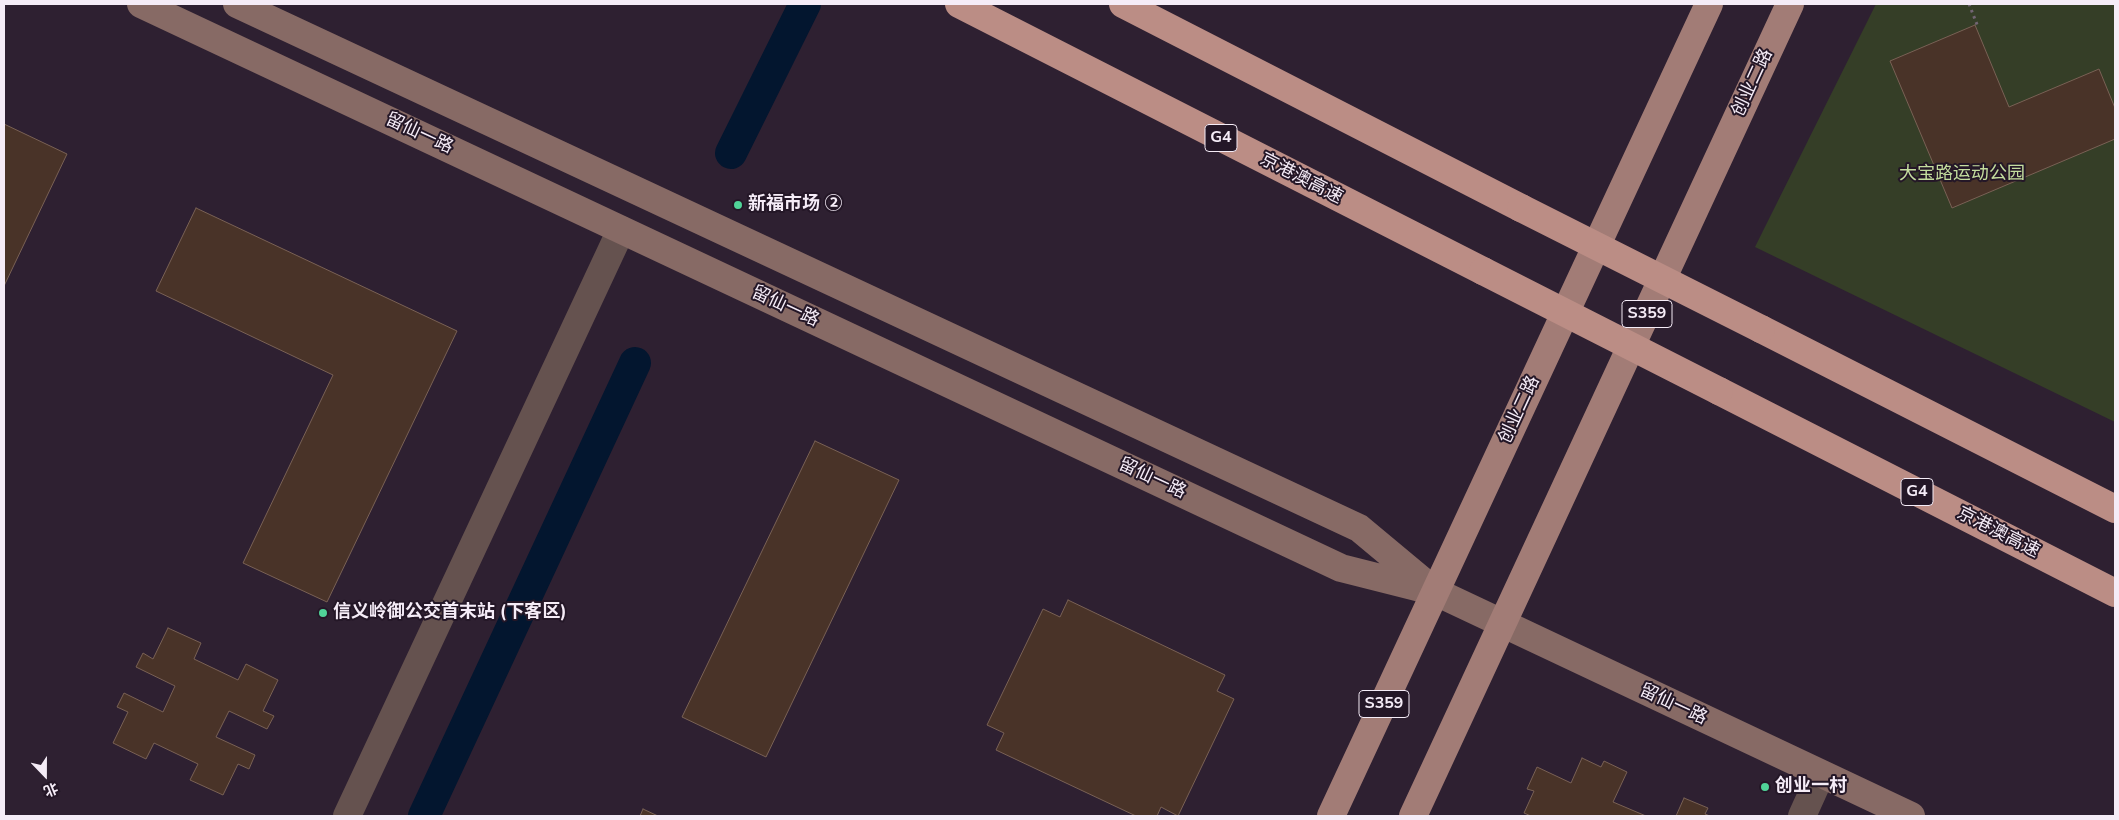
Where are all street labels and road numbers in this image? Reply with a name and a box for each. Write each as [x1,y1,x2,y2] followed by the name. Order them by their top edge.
[1728,46,1778,120] street label: 创业二路
[382,109,456,159] street label: 留仙一路
[1205,125,1237,152] road number: G4
[1256,149,1346,209] street label: 京港澳高速
[748,282,822,332] street label: 留仙一路
[1622,300,1672,328] road number: S359
[1495,373,1545,447] street label: 创业二路
[1115,454,1189,504] street label: 留仙一路
[1901,478,1933,506] road number: G4
[1953,503,2043,563] street label: 京港澳高速
[1636,680,1710,730] street label: 留仙一路
[1359,691,1409,718] road number: S359

